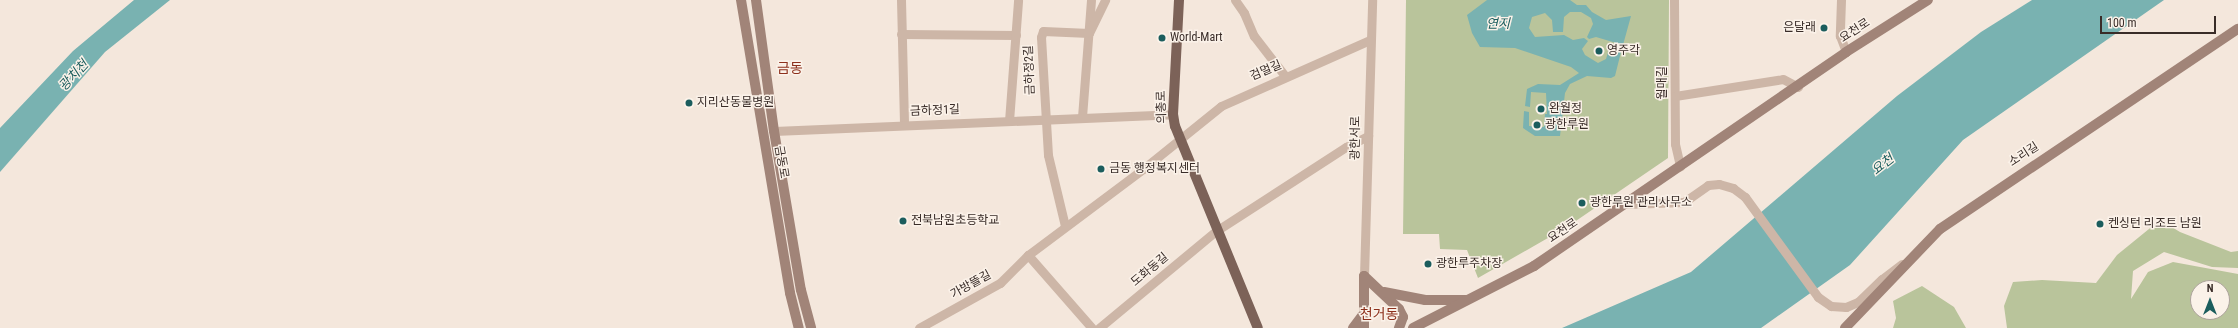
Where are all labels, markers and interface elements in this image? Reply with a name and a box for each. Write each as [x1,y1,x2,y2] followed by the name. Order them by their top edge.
[2102,8,2218,34] scale bar
[1486,16,1510,32] water label: 연지
[1837,16,1873,46] street label: 요천로
[2107,16,2137,30] text: 100 m
[1783,21,1816,35] place label: 은달래
[1819,23,1829,33] marker: 은달래
[1170,31,1223,45] place label: World-Mart
[1157,33,1167,43] marker: World-Mart
[1607,44,1640,58] place label: 영주각
[1022,45,1038,95] street label: 금하정2길
[1594,46,1604,56] marker: 영주각
[56,58,92,94] water label: 광치천
[1248,58,1284,84] street label: 검멀길
[777,60,803,76] district label: 금동
[1656,66,1670,100] street label: 월매길
[1155,90,1169,124] street label: 의총로
[697,96,774,110] place label: 지리산동물병원
[684,98,694,108] marker: 지리산동물병원
[1549,102,1582,116] place label: 완월정
[910,103,960,119] street label: 금하정1길
[1536,104,1546,114] marker: 완월정
[1348,116,1364,160] street label: 광한서로
[1545,118,1589,132] place label: 광한루원
[1532,120,1542,130] marker: 광한루원
[2006,140,2042,170] street label: 소리길
[771,144,791,180] street label: 금동로
[1869,151,1897,179] water label: 요천
[1109,162,1200,176] place label: 금동 행정복지센터
[1096,164,1106,174] marker: 금동 행정복지센터
[1590,196,1692,210] place label: 광한루원 관리사무소
[1577,198,1587,208] marker: 광한루원 관리사무소
[911,214,999,228] place label: 전북남원초등학교
[898,216,908,226] marker: 전북남원초등학교
[1545,216,1581,246] street label: 요천로
[2108,217,2202,231] place label: 켄싱턴 리조트 남원
[2095,219,2105,229] marker: 켄싱턴 리조트 남원
[1128,250,1172,290] street label: 도화동길
[1436,257,1502,271] place label: 광한루주차장
[1423,259,1433,269] marker: 광한루주차장
[948,268,994,302] street label: 가방뜰길
[2190,280,2230,320] north arrow
[2207,282,2213,295] text: N
[1360,306,1398,322] district label: 천거동

